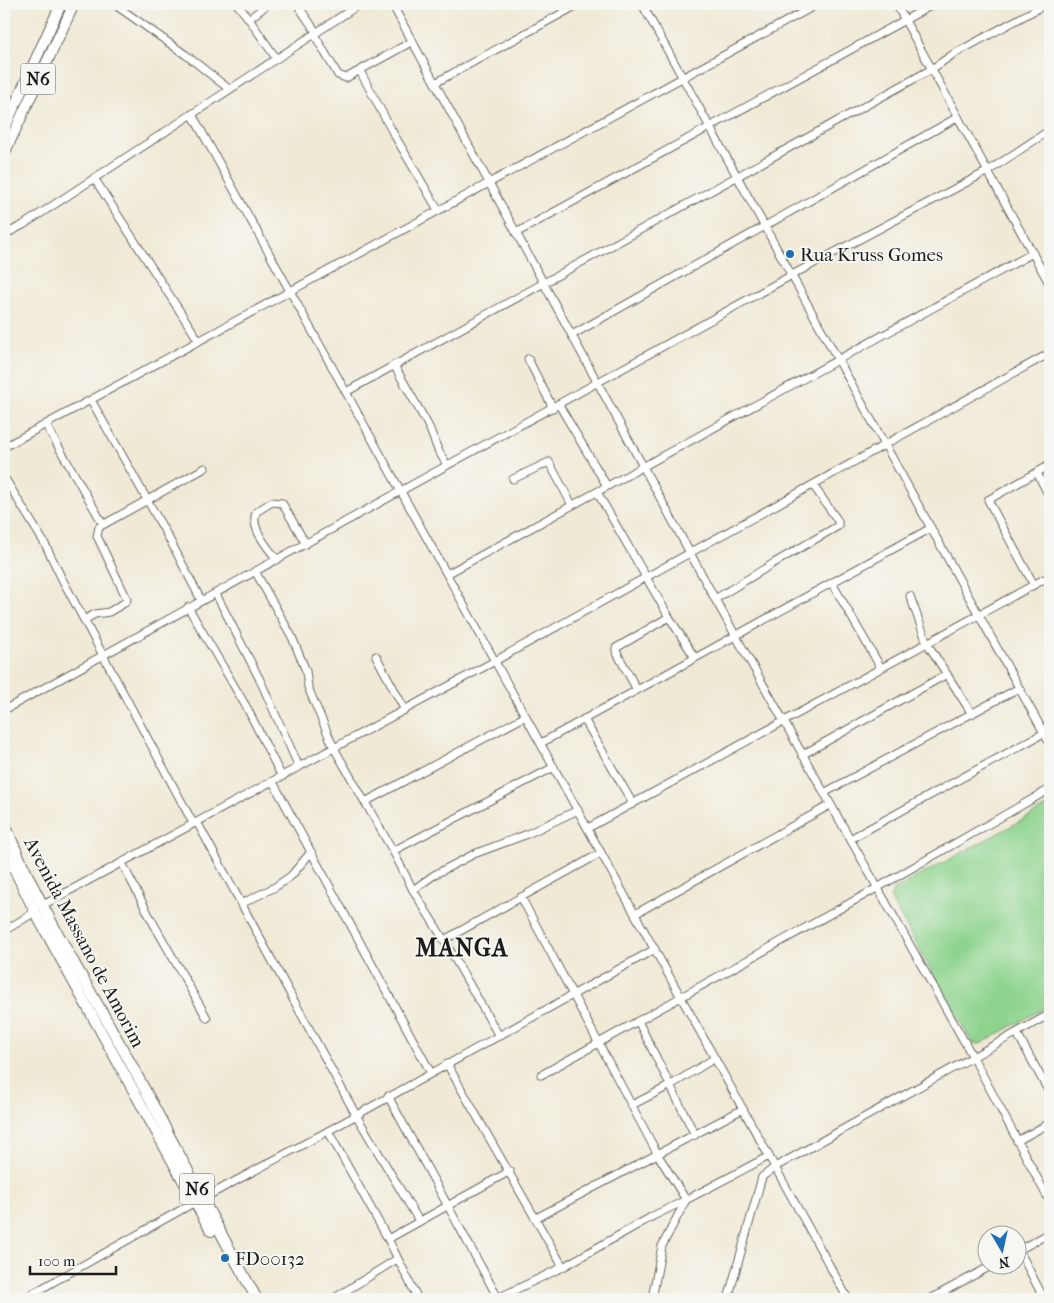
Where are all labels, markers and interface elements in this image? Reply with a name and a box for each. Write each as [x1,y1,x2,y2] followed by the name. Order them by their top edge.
[20,64,56,95] road number: N6
[800,244,943,266] place label: Rua Kruss Gomes
[784,248,796,260] marker: Rua Kruss Gomes
[19,833,149,1051] street label: Avenida Massano de Amorim
[415,934,509,962] district label: MANGA
[180,1174,214,1204] road number: N6
[976,1226,1026,1276] north arrow
[30,1243,116,1275] scale bar
[235,1248,305,1270] place label: FD00132
[38,1252,76,1270] text: 100 m
[219,1252,231,1264] marker: FD00132
[997,1253,1011,1272] text: N

